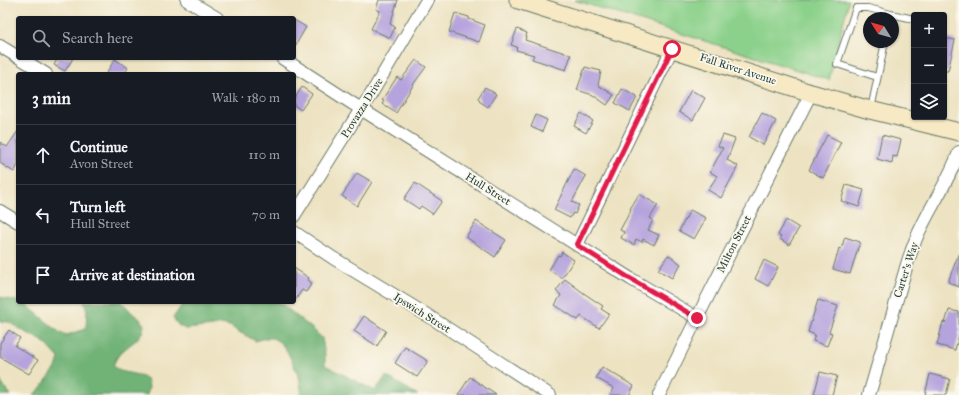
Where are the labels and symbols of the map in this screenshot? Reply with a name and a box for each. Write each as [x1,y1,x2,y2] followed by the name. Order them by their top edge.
[863,12,899,48] north arrow
[663,40,681,58] route start
[698,50,778,88] street label: Fall River Avenue
[338,75,386,140] street label: Provazza Drive
[463,170,513,208] street label: Hull Street
[714,213,754,275] street label: Milton Street
[891,240,921,299] street label: Carter's Way
[391,290,453,336] street label: Ipswich Street
[688,309,706,327] route end

